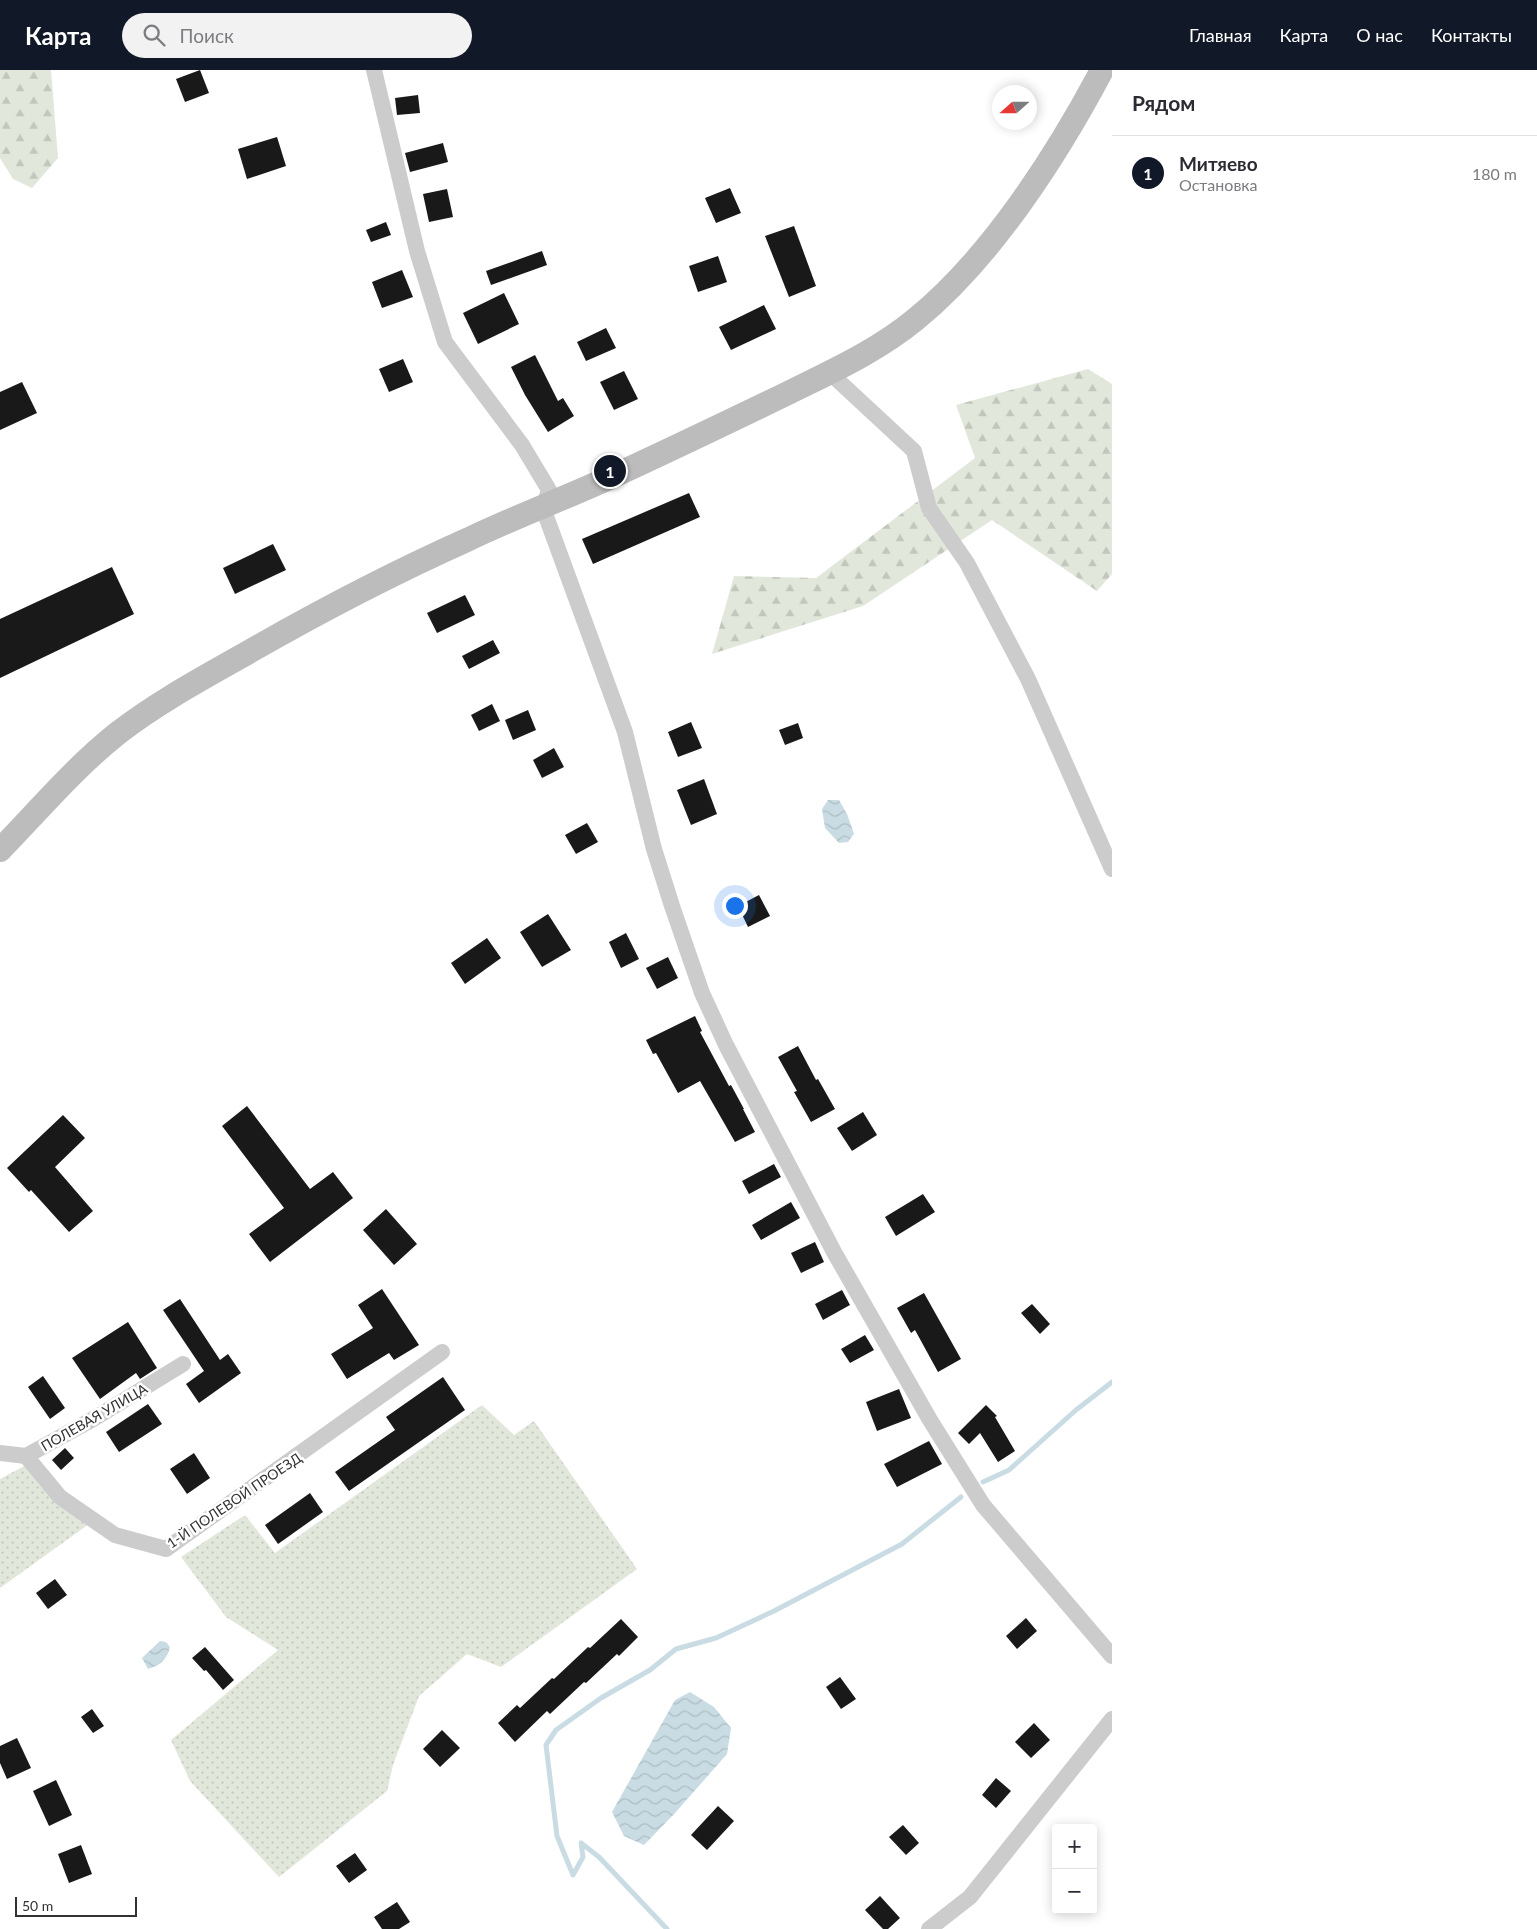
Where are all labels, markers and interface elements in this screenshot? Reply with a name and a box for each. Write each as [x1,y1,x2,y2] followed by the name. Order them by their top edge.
[122,13,472,58] search box
[25,21,92,50] text: Карта
[140,21,168,49] icon: search
[180,24,234,47] text: Поиск
[1189,24,1252,46] text: Главная
[1280,24,1328,46] text: Карта
[1356,24,1403,46] text: О нас
[1431,24,1512,46] text: Контакты
[992,85,1037,130] north arrow
[1132,90,1195,115] text: Рядом
[1179,152,1258,175] text: Митяево
[1143,164,1153,183] text: 1
[1472,164,1517,183] text: 180 m
[1179,175,1258,194] text: Остановка
[594,452,626,490] pin: 1
[722,893,748,919] your location
[38,1379,151,1454] street label: ПОЛЕВАЯ УЛИЦА
[164,1449,304,1551] street label: 1-Й ПОЛЕВОЙ ПРОЕЗД
[1052,1824,1097,1914] map controls
[1052,1824,1097,1869] button: +
[1052,1869,1097,1914] button: −
[15,1894,138,1917] scale bar
[22,1897,53,1914] text: 50 m

